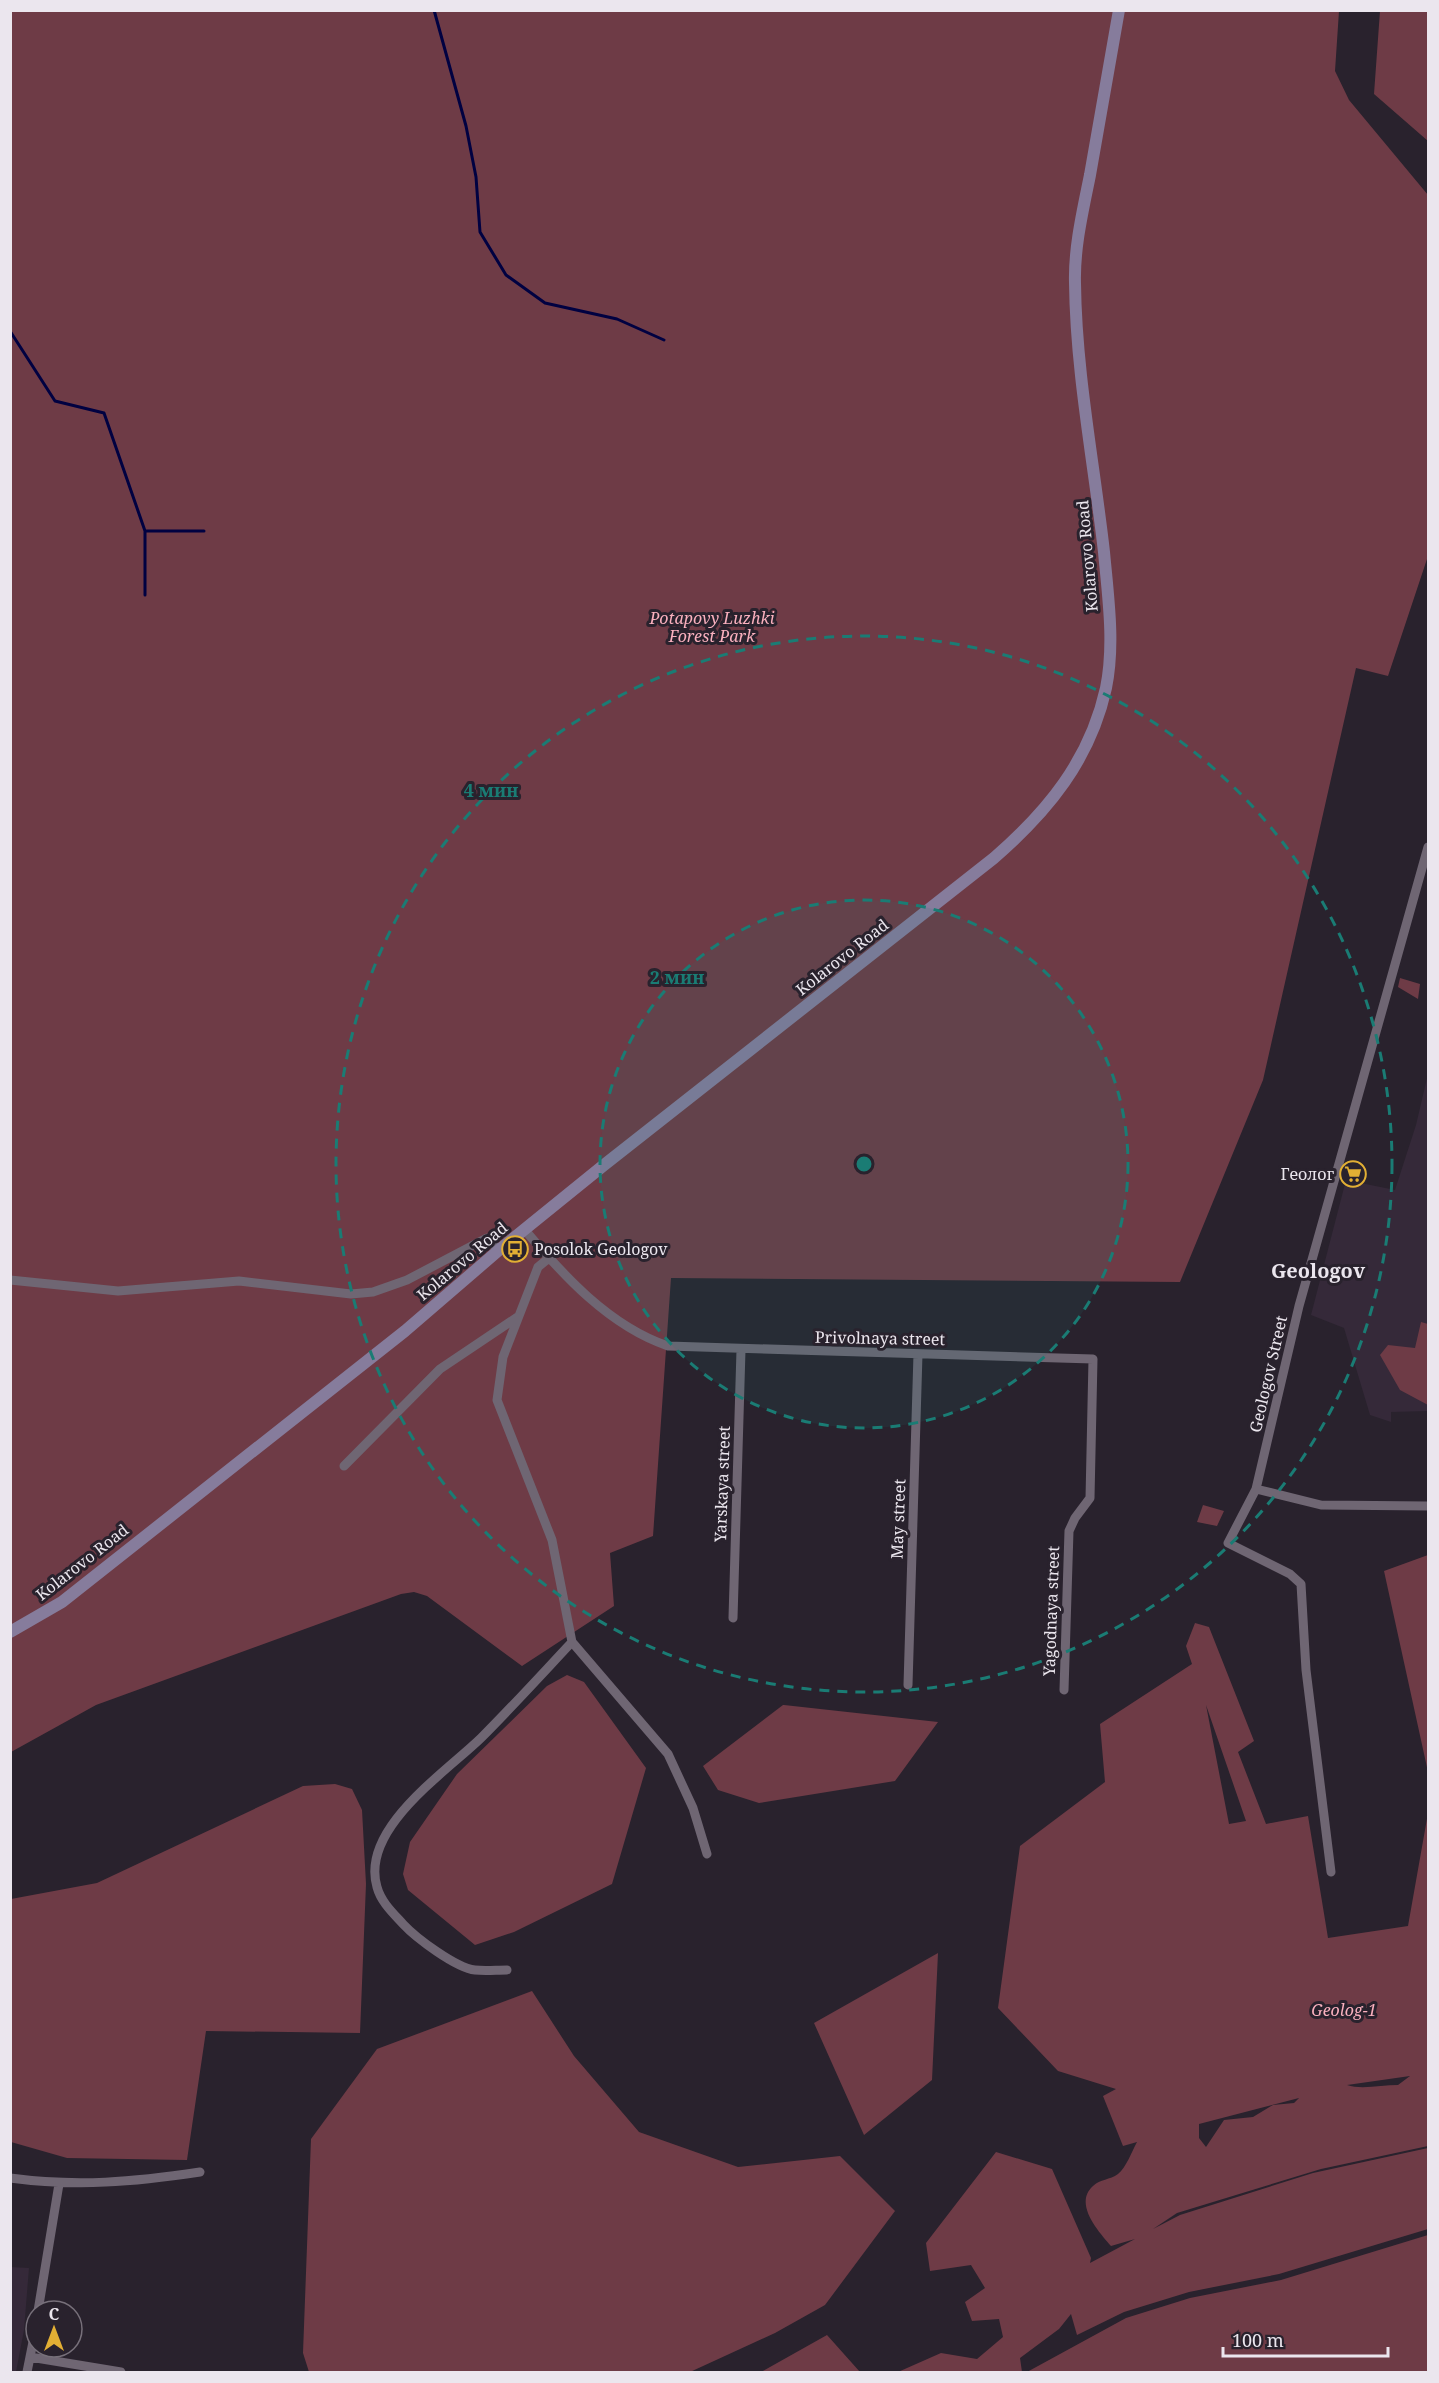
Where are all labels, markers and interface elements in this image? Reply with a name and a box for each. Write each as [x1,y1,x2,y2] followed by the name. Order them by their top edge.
[1071,499,1103,613] street label: Kolarovo Road
[648,607,775,647] park label: Potapovy Luzhki Forest Park
[464,778,518,802] text: 4 мин
[791,914,893,1000] street label: Kolarovo Road
[650,965,704,989] text: 2 мин
[854,1154,874,1174] centre of rings
[1338,1159,1368,1189] supermarket icon: Геолог
[1281,1163,1334,1185] place label: Геолог
[412,1216,512,1305] street label: Kolarovo Road
[500,1234,530,1264] bus stop icon: Posolok Geologov
[534,1238,668,1260] place label: Posolok Geologov
[1271,1257,1366,1284] district label: Geologov
[1244,1313,1292,1435] street label: Geologov Street
[815,1326,946,1350] street label: Privolnaya street
[709,1425,735,1543] street label: Yarskaya street
[886,1478,910,1559] street label: May street
[31,1519,133,1605] street label: Kolarovo Road
[1038,1545,1064,1677] street label: Yagodnaya street
[1311,1999,1377,2021] park label: Geolog-1
[24,2299,84,2359] north arrow
[49,2303,59,2325] text: С
[1223,2320,1388,2358] scale bar
[1232,2328,1284,2352] text: 100 m

